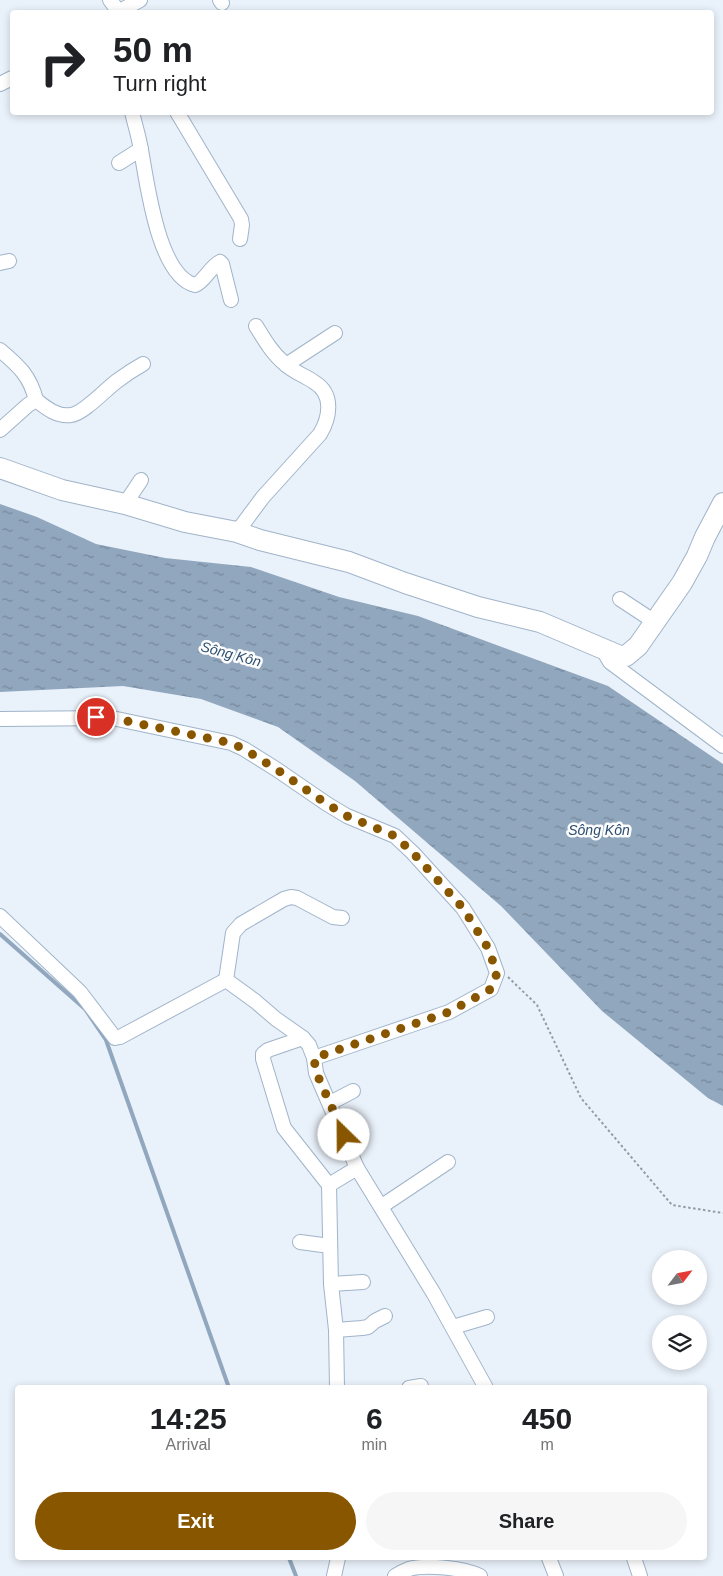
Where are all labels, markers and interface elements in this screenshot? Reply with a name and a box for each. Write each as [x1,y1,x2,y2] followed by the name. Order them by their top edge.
[30,30,95,95] icon: right
[113,30,193,69] text: 50 m
[113,71,206,96] text: Turn right
[199,638,263,670] water label: Sông Kôn
[75,696,117,738] pin
[82,703,110,731] icon: arrive
[568,822,630,838] water label: Sông Kôn
[317,1108,369,1160] position arrow
[652,1250,708,1305] north arrow
[652,1250,707,1370] map controls
[652,1315,707,1370] button: layers
[150,1402,227,1435] text: 14:25
[366,1402,383,1435] text: 6
[522,1402,572,1435] text: 450
[166,1436,211,1453] text: Arrival
[361,1436,387,1453] text: min
[540,1436,554,1453] text: m
[35,1492,356,1550] button: Exit
[366,1492,687,1550] button: Share

